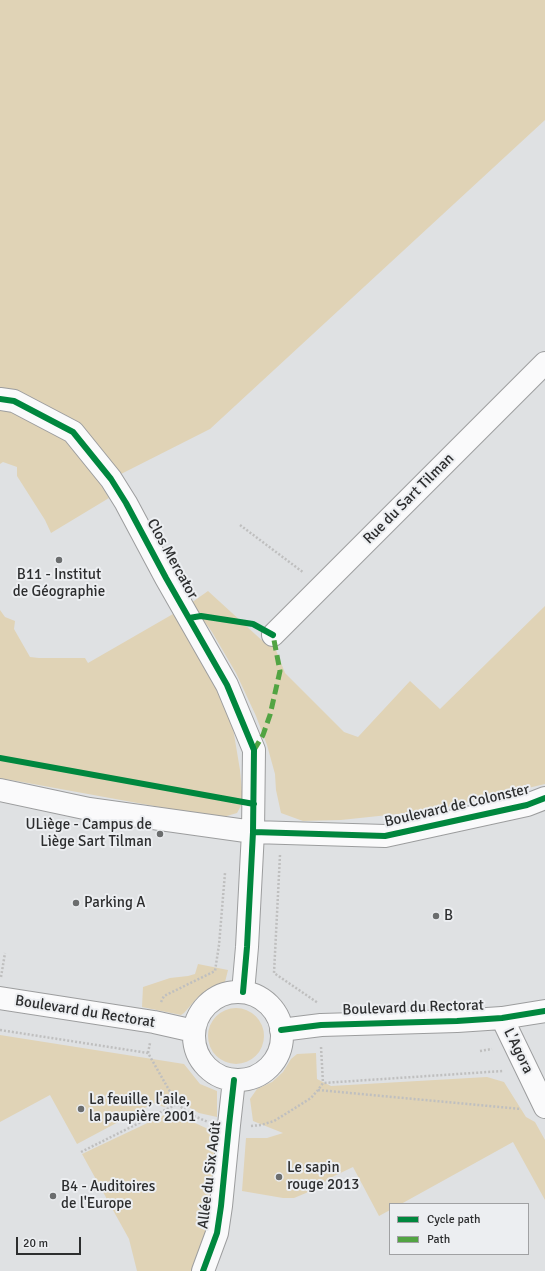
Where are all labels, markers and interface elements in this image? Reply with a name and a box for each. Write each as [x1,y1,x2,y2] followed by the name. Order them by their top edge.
[360,450,458,548] street label: Rue du Sart Tilman
[143,516,201,602] street label: Clos Mercator
[54,555,64,565] marker: B11 - Institut de Géographie
[13,566,105,601] place label: B11 - Institut de Géographie
[383,781,531,831] street label: Boulevard de Colonster
[26,816,152,851] place label: ULiège - Campus de Liège Sart Tilman
[155,829,165,839] marker: ULiège - Campus de Liège Sart Tilman
[84,894,145,912] place label: Parking A
[71,898,81,908] marker: Parking A
[444,907,453,925] place label: B
[431,911,441,921] marker: B
[14,992,156,1032] street label: Boulevard du Rectorat
[342,997,484,1019] street label: Boulevard du Rectorat
[499,1025,537,1077] street label: L'Agora
[89,1091,196,1126] place label: La feuille, l'aile, la paupière 2001
[76,1104,86,1114] marker: La feuille, l'aile, la paupière 2001
[194,1120,226,1230] street label: Allée du Six Août
[287,1159,359,1194] place label: Le sapin rouge 2013
[274,1172,284,1182] marker: Le sapin rouge 2013
[61,1178,155,1213] place label: B4 - Auditoires de l'Europe
[48,1191,58,1201] marker: B4 - Auditoires de l'Europe
[389,1203,529,1255] legend
[427,1212,480,1227] text: Cycle path
[18,1229,83,1255] scale bar
[427,1232,450,1247] text: Path
[23,1236,48,1251] text: 20 m

